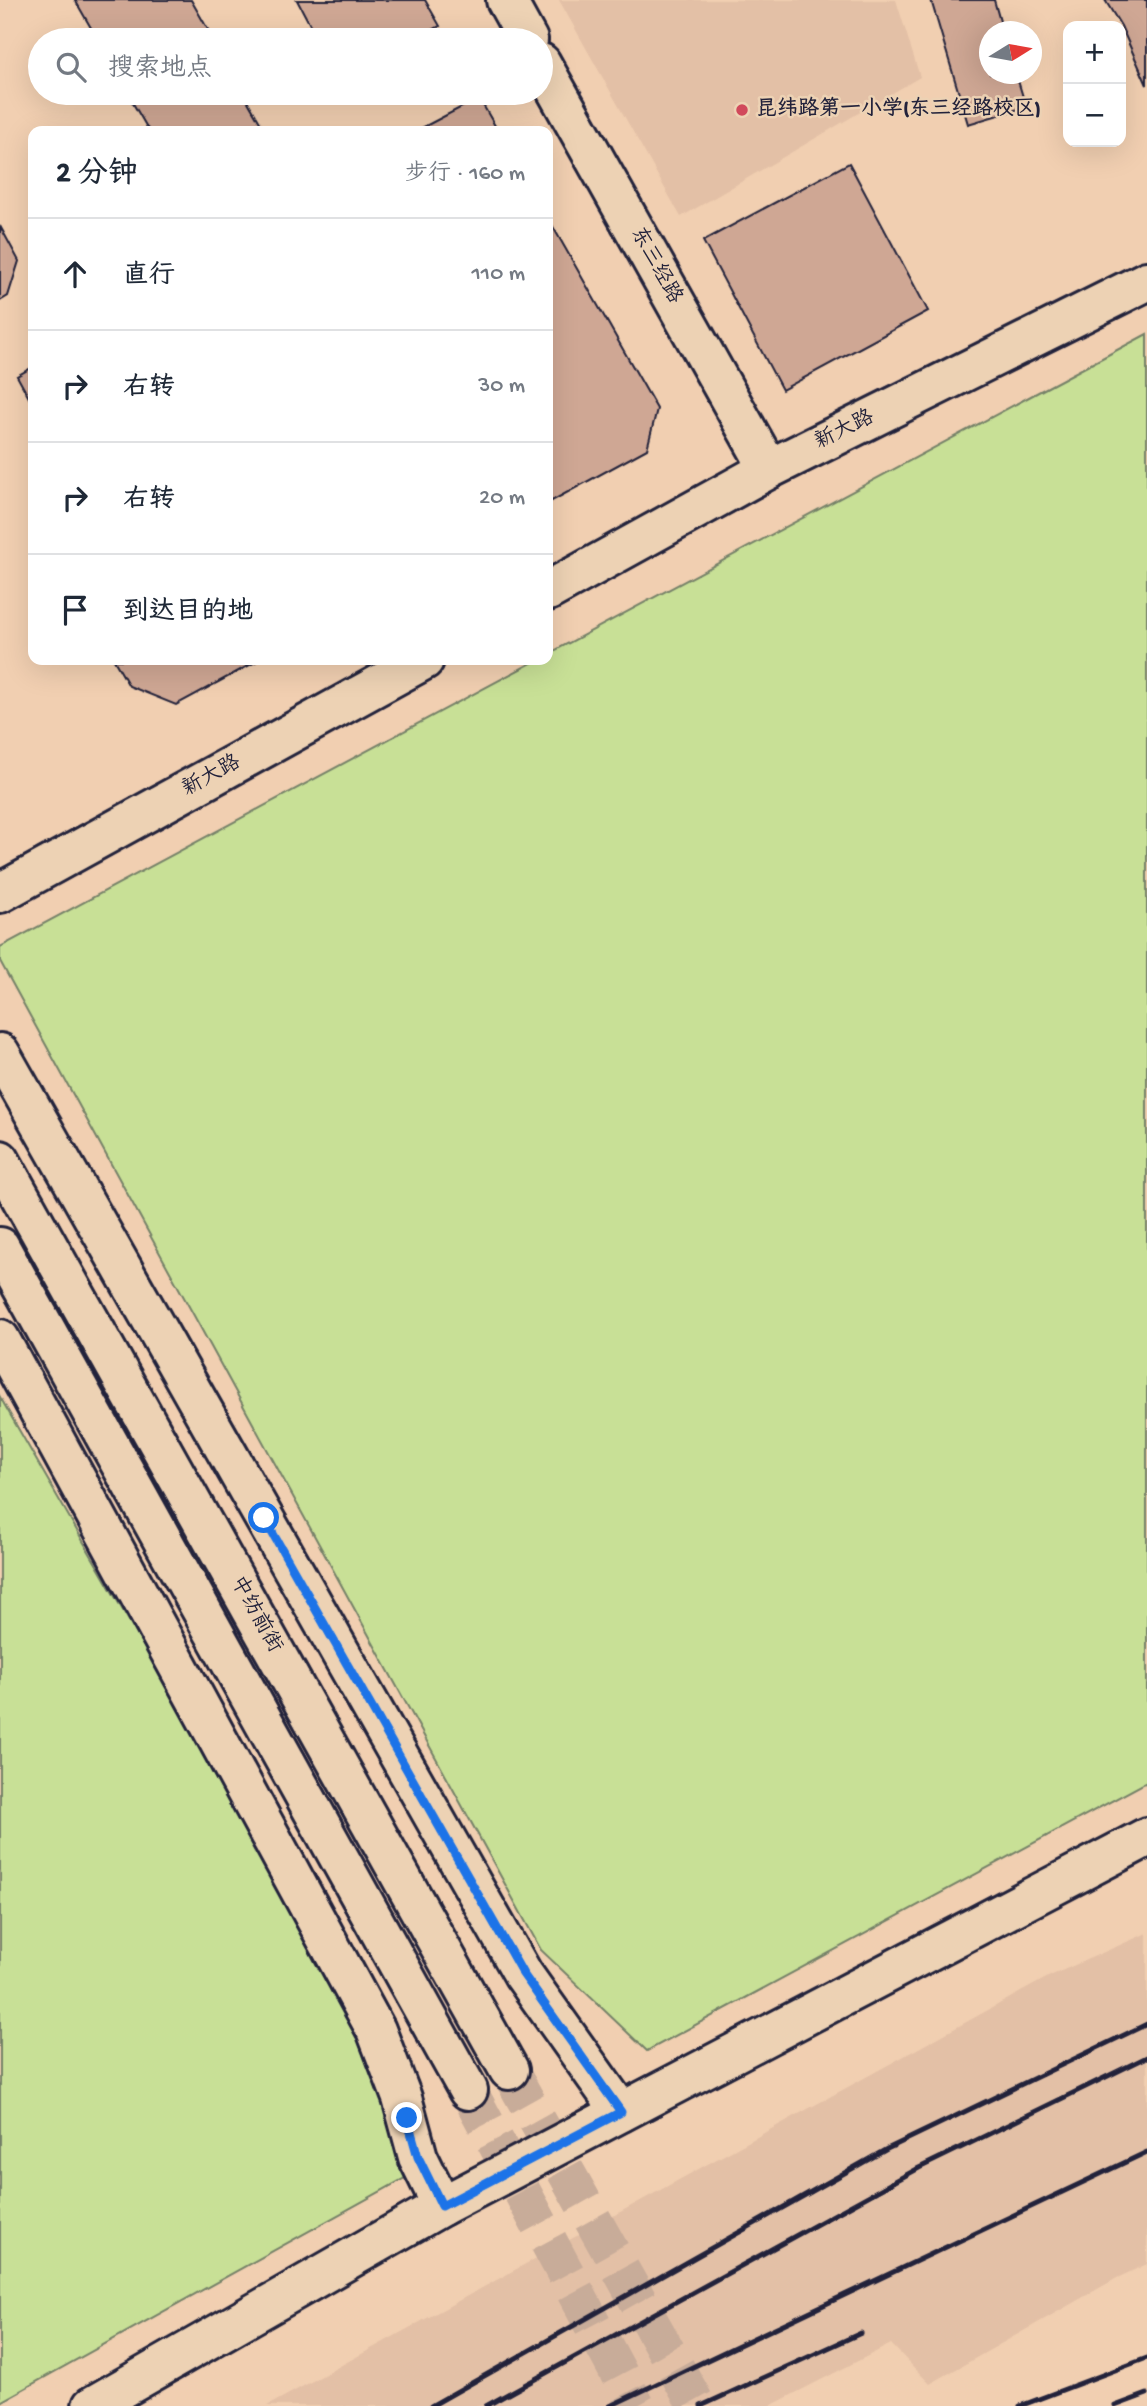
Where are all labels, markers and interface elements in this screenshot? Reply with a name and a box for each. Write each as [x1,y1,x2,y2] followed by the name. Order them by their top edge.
[979,21,1042,84] north arrow
[1063,21,1126,147] map controls
[1063,21,1126,84] button: +
[28,28,553,105] search box
[52,48,90,86] icon: search
[108,55,212,86] text: 搜索地点
[1063,84,1126,147] button: −
[756,96,1041,123] place label: 昆纬路第一小学(东三经路校区)
[734,102,750,118] marker: 昆纬路第一小学(东三经路校区)
[56,158,138,193] text: 2 分钟
[405,161,525,188] text: 步行 · 160 m
[624,222,688,309] street label: 东三经路
[56,255,94,293] icon: ahead
[472,261,525,288] text: 110 m
[123,262,175,293] text: 直行
[56,367,94,405] icon: right
[478,373,525,400] text: 30 m
[123,374,175,405] text: 右转
[810,404,879,456] street label: 新大路
[56,479,94,517] icon: right
[479,485,525,512] text: 20 m
[123,486,175,517] text: 右转
[56,591,94,629] icon: arrive
[123,598,253,629] text: 到达目的地
[177,749,246,803] street label: 新大路
[248,1502,279,1533] route start
[224,1571,288,1658] street label: 中纺前街
[391,2102,422,2133] route end

